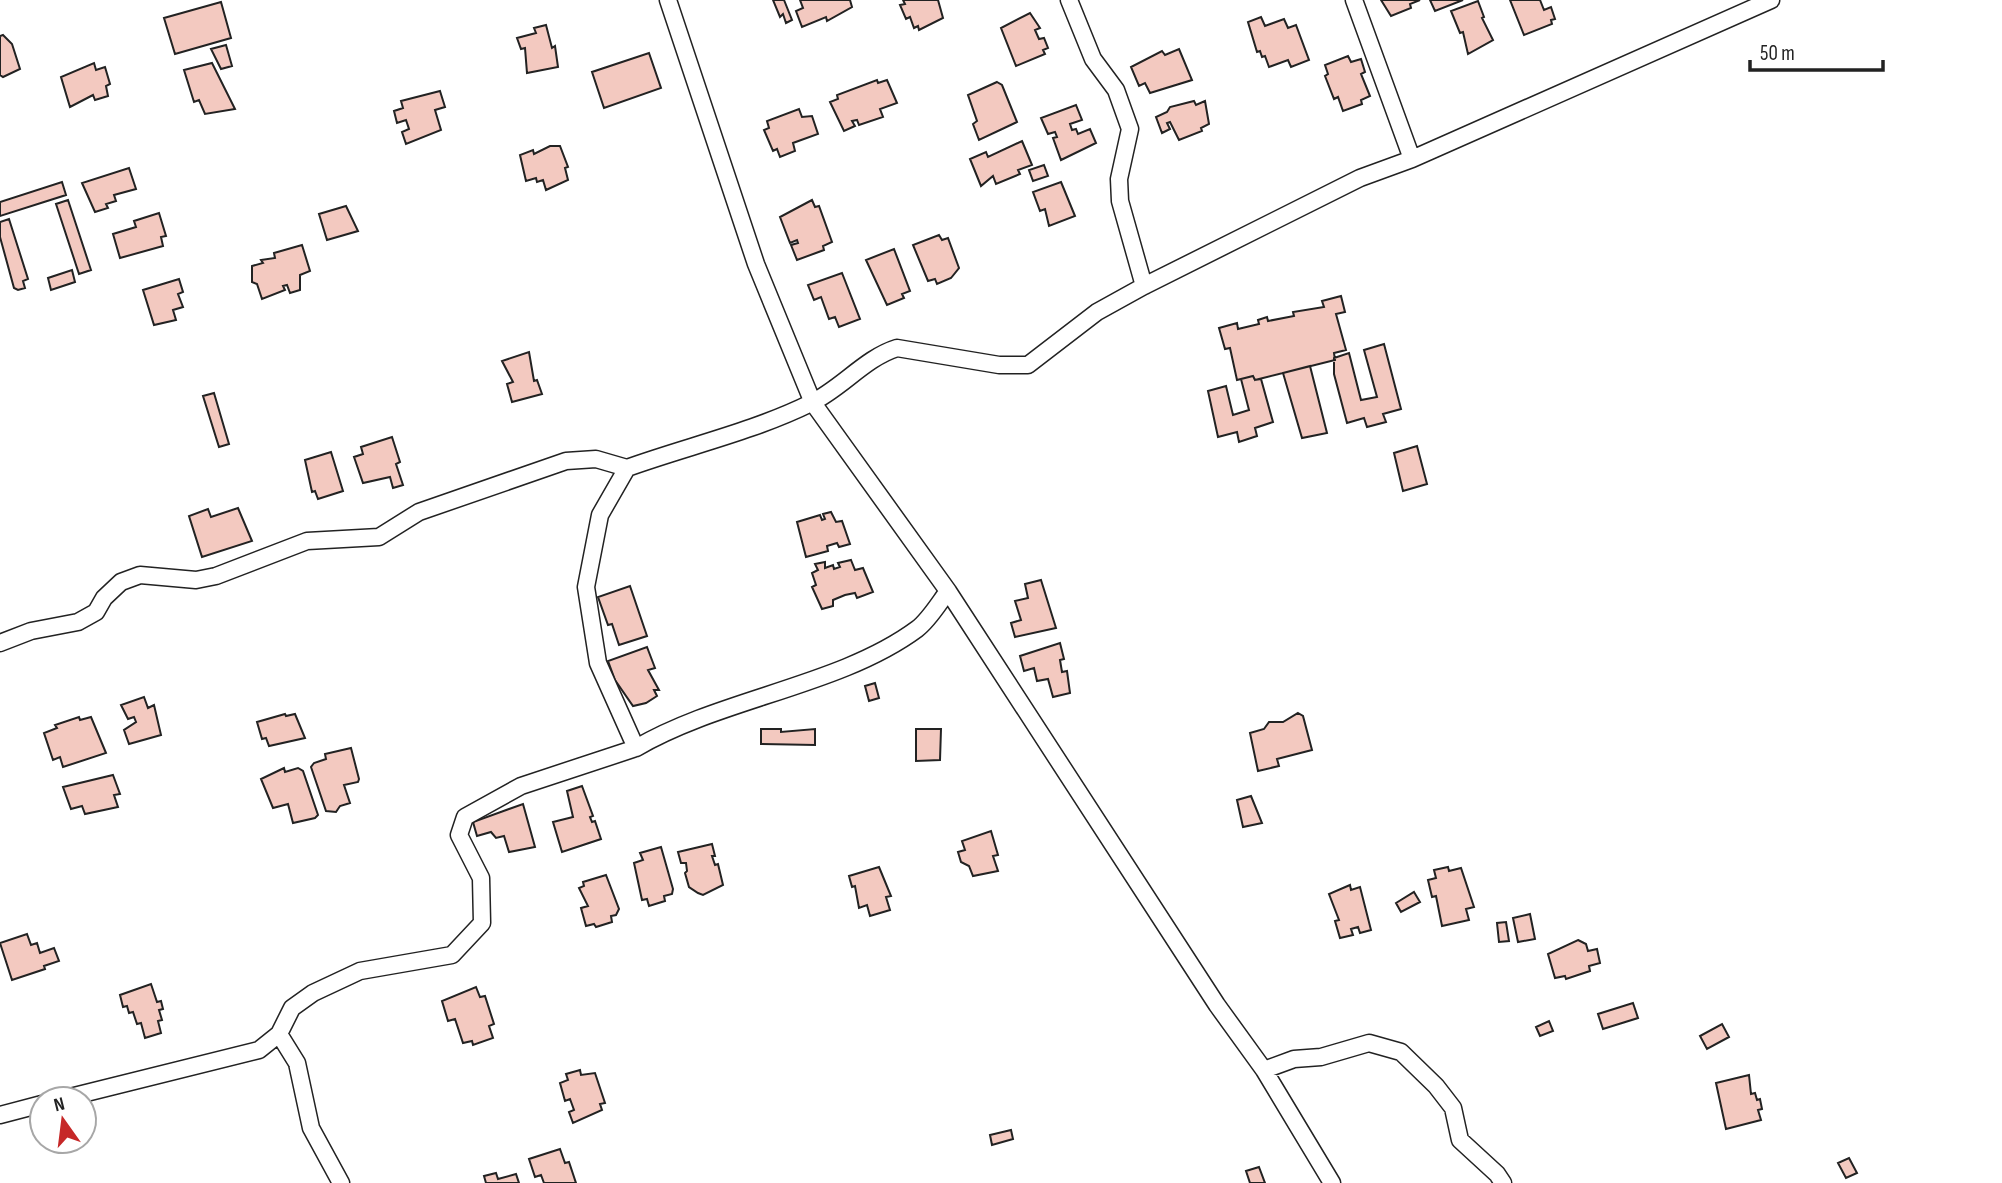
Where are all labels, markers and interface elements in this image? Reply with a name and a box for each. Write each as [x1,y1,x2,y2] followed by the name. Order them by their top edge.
[1750,28,1883,72] scale bar
[1760,41,1795,66] text: 50 m
[28,1085,98,1155] north arrow
[52,1093,67,1117] text: N

